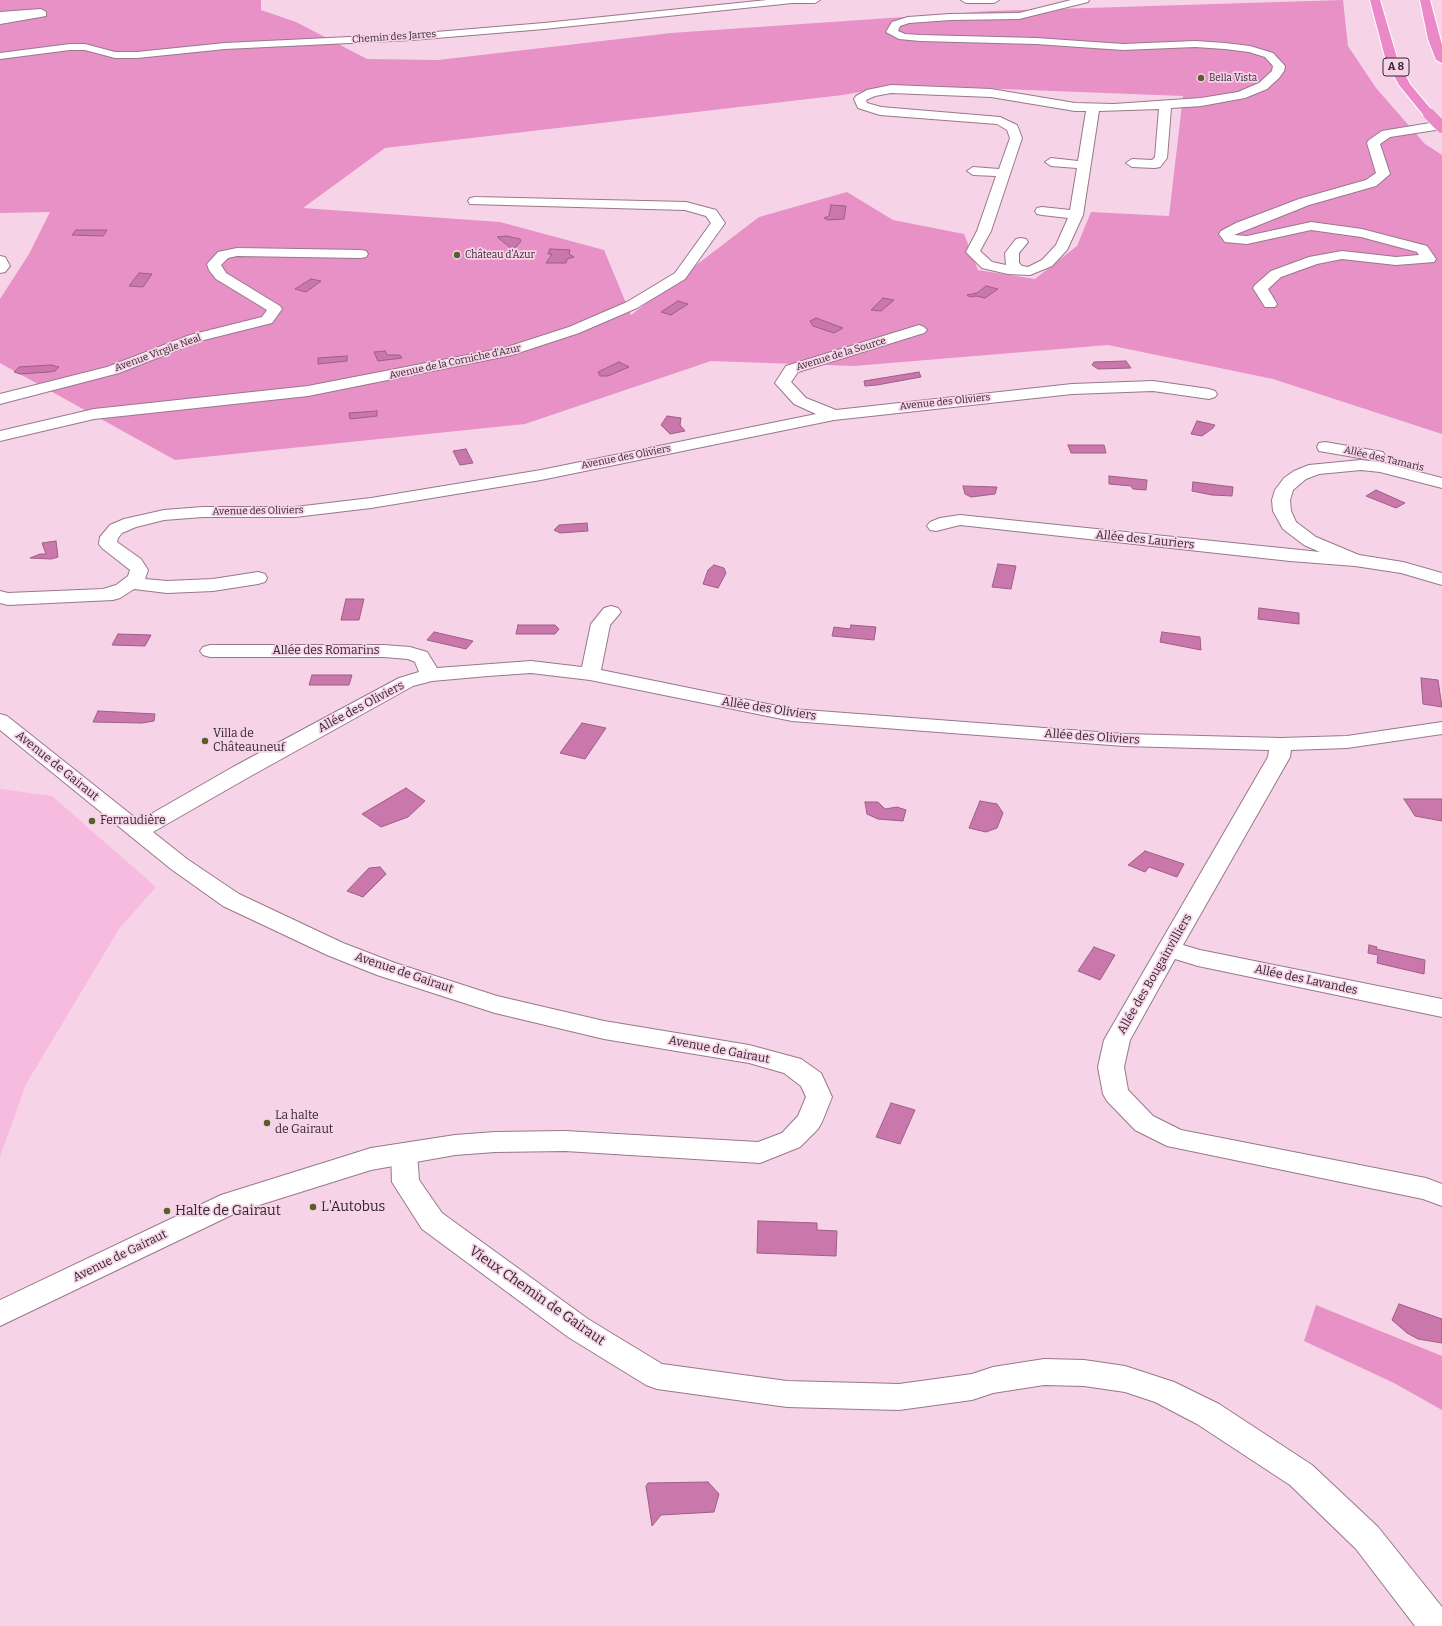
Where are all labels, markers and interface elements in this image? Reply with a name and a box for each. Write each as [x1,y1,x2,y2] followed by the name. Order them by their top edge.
[352,28,436,46] street label: Chemin des Jarres
[1383,58,1409,76] road number: A 8
[1209,72,1257,84] place label: Bella Vista
[1196,73,1206,83] marker: Bella Vista
[465,249,535,261] place label: Château d'Azur
[452,250,462,260] marker: Château d'Azur
[113,332,203,374] street label: Avenue Virgile Neal
[795,335,887,373] street label: Avenue de la Source
[388,342,522,382] street label: Avenue de la Corniche d'Azur
[899,391,991,413] street label: Avenue des Oliviers
[580,442,672,472] street label: Avenue des Oliviers
[1343,444,1425,474] street label: Allée des Tamaris
[212,504,304,518] street label: Avenue des Oliviers
[1095,528,1195,552] street label: Allée des Lauriers
[272,644,380,658] street label: Allée des Romarins
[315,678,407,736] street label: Allée des Oliviers
[721,694,817,724] street label: Allée des Oliviers
[1044,726,1140,748] street label: Allée des Oliviers
[213,727,285,755] place label: Villa de Châteauneuf
[13,728,101,804] street label: Avenue de Gairaut
[200,736,210,746] marker: Villa de Châteauneuf
[100,814,166,828] place label: Ferraudière
[87,816,97,826] marker: Ferraudière
[1115,911,1195,1037] street label: Allée des Bougainvilliers
[353,949,455,997] street label: Avenue de Gairaut
[1253,962,1359,998] street label: Allée des Lavandes
[667,1033,771,1067] street label: Avenue de Gairaut
[275,1109,333,1137] place label: La halte de Gairaut
[262,1118,272,1128] marker: La halte de Gairaut
[321,1199,385,1215] place label: L'Autobus
[308,1202,318,1212] marker: L'Autobus
[175,1203,281,1219] place label: Halte de Gairaut
[162,1206,172,1216] marker: Halte de Gairaut
[71,1227,169,1285] street label: Avenue de Gairaut
[466,1243,608,1349] street label: Vieux Chemin de Gairaut

